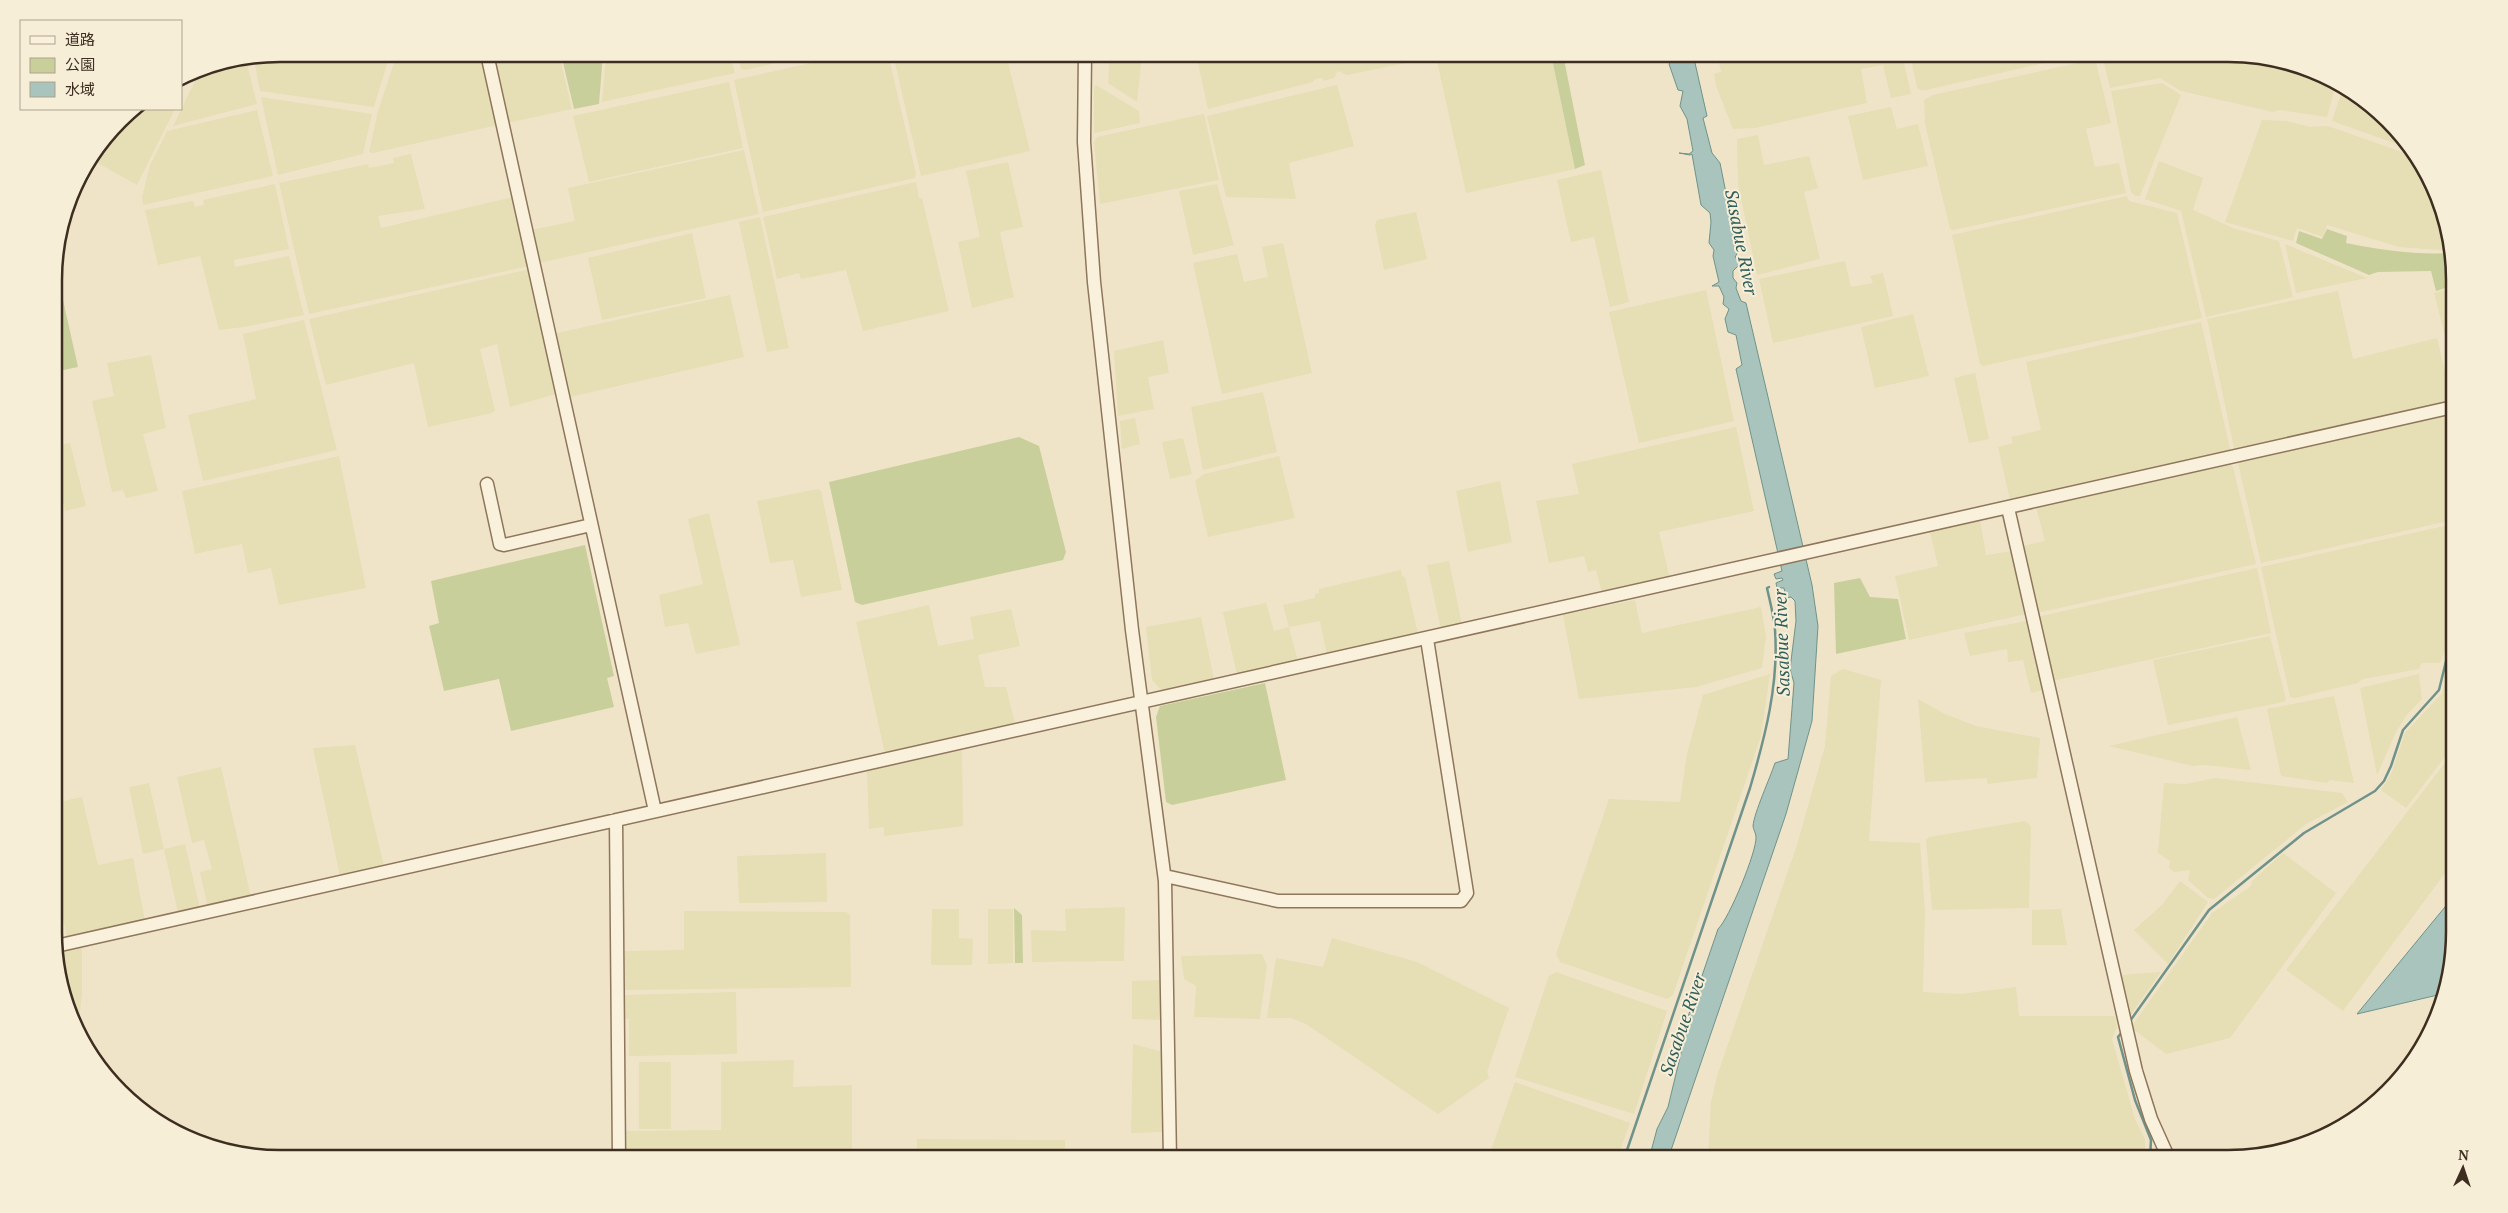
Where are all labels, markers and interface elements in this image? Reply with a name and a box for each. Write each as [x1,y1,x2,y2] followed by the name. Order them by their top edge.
[20,20,182,110] legend
[65,29,95,49] text: 道路
[65,54,95,74] text: 公園
[65,79,95,99] text: 水域
[1720,187,1764,298] water label: Sasabue River
[1767,588,1795,697] water label: Sasabue River
[1653,968,1711,1079] water label: Sasabue River
[2438,1143,2488,1193] north arrow
[2458,1145,2470,1164] text: N

